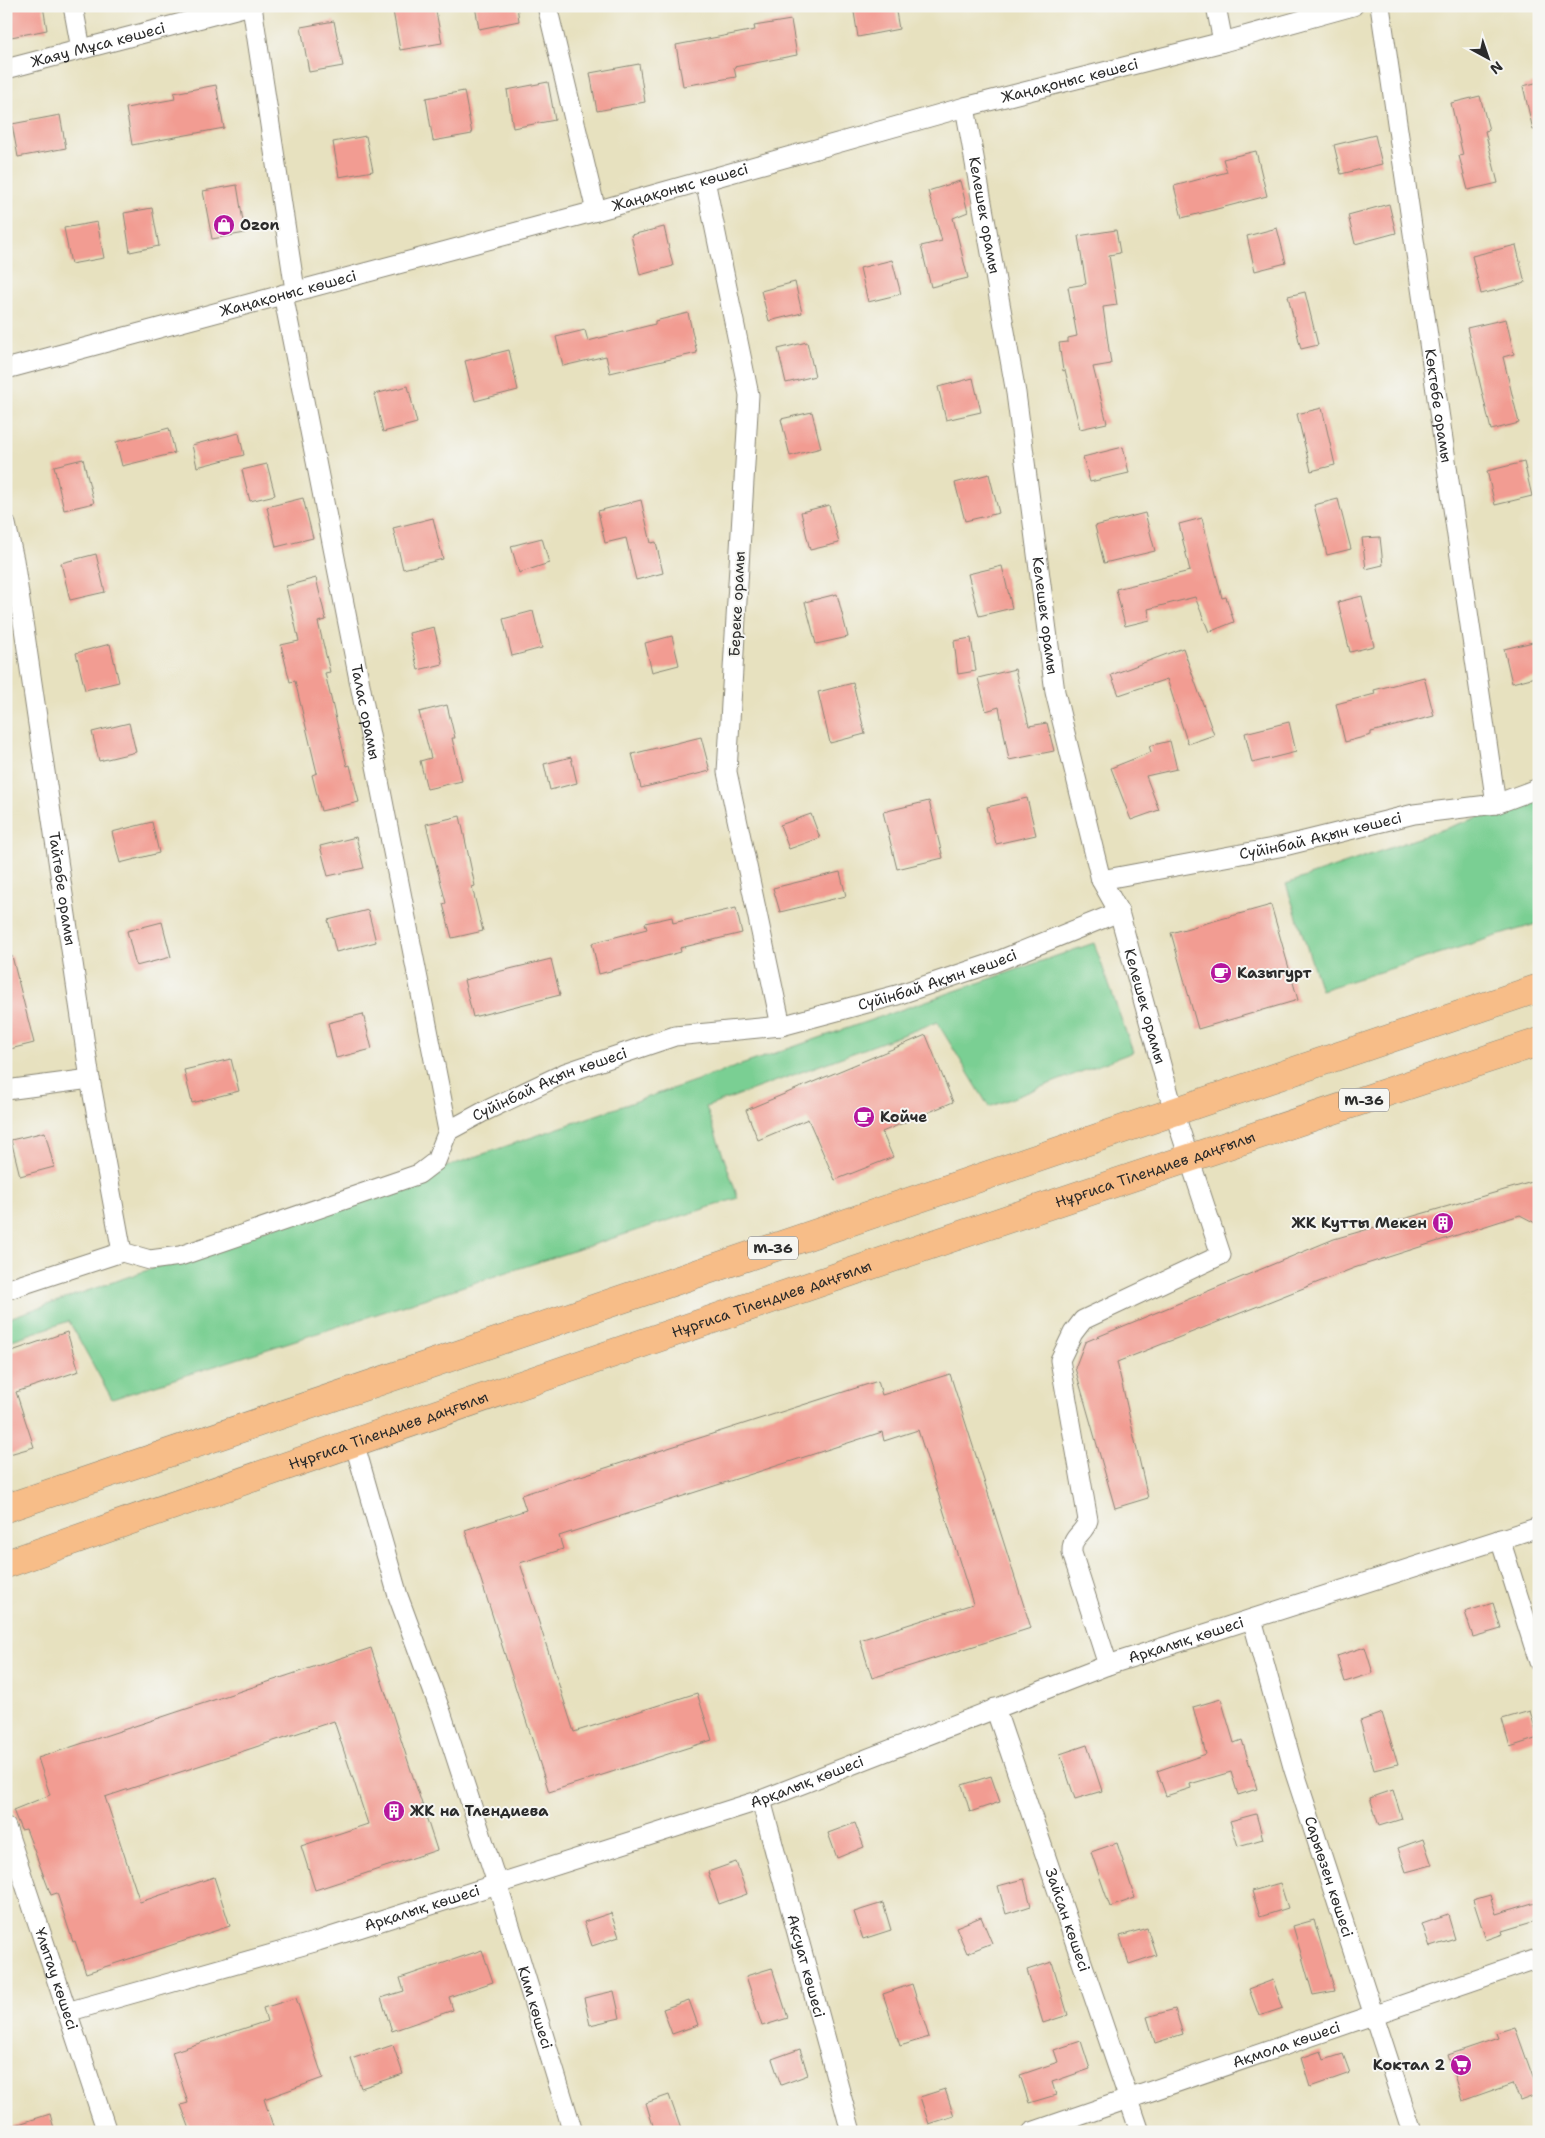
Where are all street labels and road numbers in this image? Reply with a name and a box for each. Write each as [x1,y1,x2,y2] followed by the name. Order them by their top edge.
[28,18,167,72] street label: Жаяу Мұса көшесі
[999,54,1140,108] street label: Жаңақоныс көшесі
[964,155,1005,275] street label: Келешек орамы
[609,159,750,216] street label: Жаңақоныс көшесі
[217,266,359,321] street label: Жаңақоныс көшесі
[1420,347,1456,464] street label: Көктөбе орамы
[724,551,750,657] street label: Береке орамы
[1027,556,1063,676] street label: Келешек орамы
[346,663,385,761] street label: Талас орамы
[1238,807,1404,864] street label: Сүйінбай Ақын көшесі
[44,830,80,947] street label: Тайтөбе орамы
[856,944,1020,1015] street label: Сүйінбай Ақын көшесі
[1120,946,1170,1066] street label: Келешек орамы
[469,1043,630,1126] street label: Сүйінбай Ақын көшесі
[1339,1088,1389,1112] road number: M-36
[1052,1127,1258,1212] street label: Нұрғиса Тілендиев даңғылы
[748,1236,798,1260] road number: M-36
[669,1256,874,1342] street label: Нұрғиса Тілендиев даңғылы
[286,1387,491,1474] street label: Нұрғиса Тілендиев даңғылы
[1126,1612,1246,1668] street label: Арқалық көшесі
[748,1751,867,1813] street label: Арқалық көшесі
[1300,1813,1358,1940] street label: Сарыөзен көшесі
[1040,1865,1094,1974] street label: Зайсан көшесі
[362,1880,482,1936] street label: Арқалық көшесі
[782,1912,830,2020] street label: Ақсуат көшесі
[30,1925,83,2033] street label: Ұлытау көшесі
[513,1964,557,2051] street label: Ким көшесі
[1230,2017,1343,2072] street label: Ақмола көшесі

